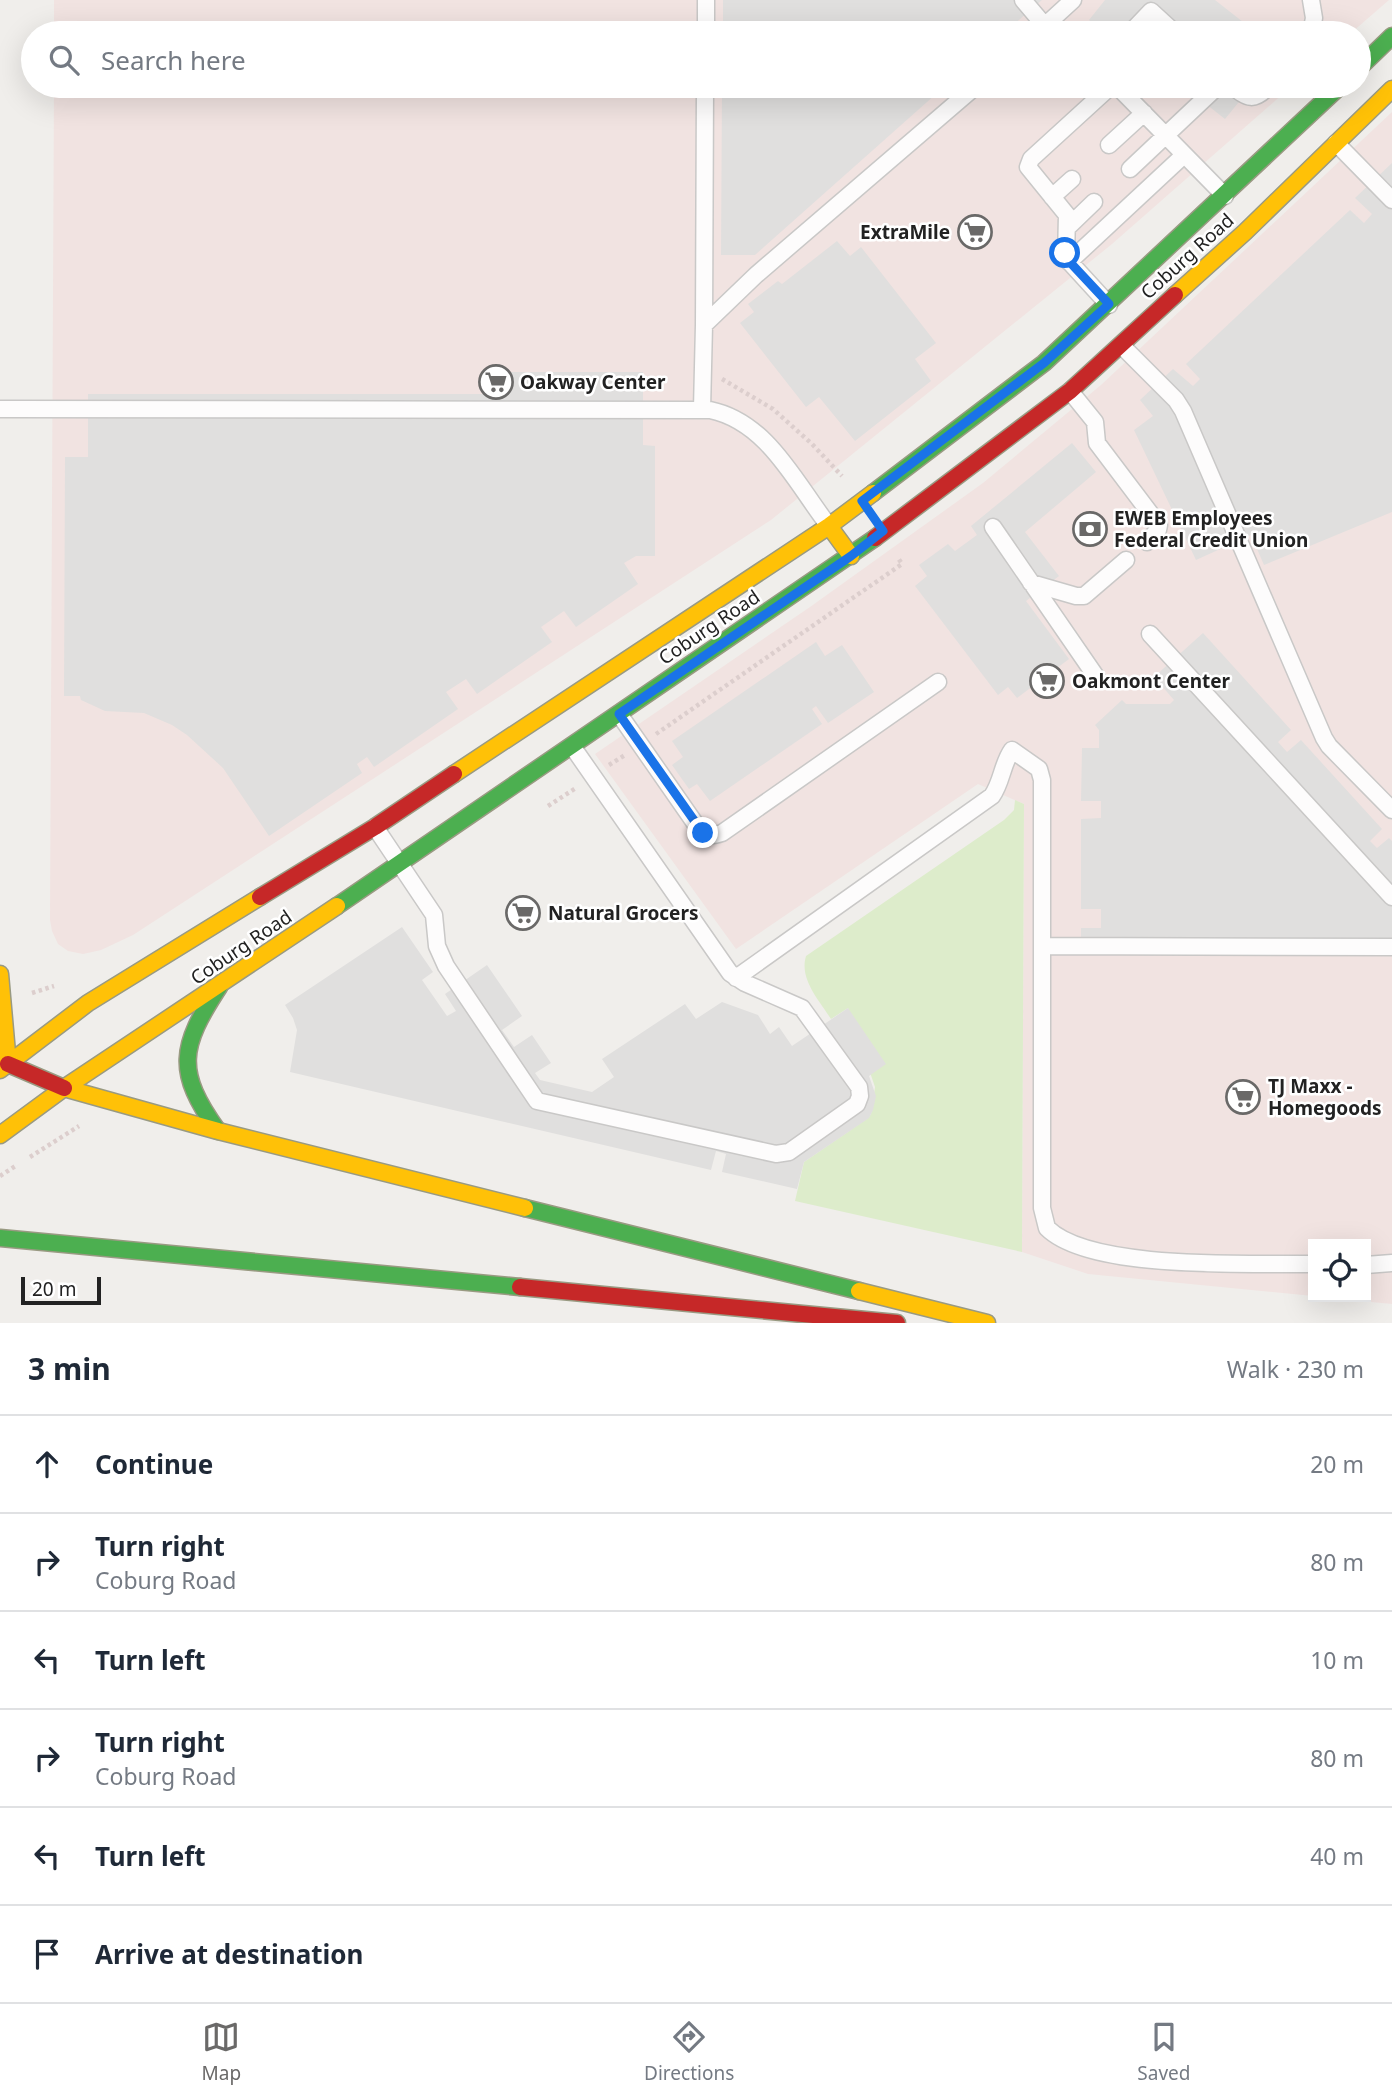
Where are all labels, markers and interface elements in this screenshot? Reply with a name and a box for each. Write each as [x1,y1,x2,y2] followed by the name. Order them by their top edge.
[21,21,1371,98] search box
[45,41,83,79] icon: search
[101,42,246,78] text: Search here
[1135,207,1239,305] street label: Coburg Road
[956,213,994,251] supermarket icon: ExtraMile
[860,219,950,245] place label: ExtraMile
[1049,237,1080,268] route start
[477,363,515,401] supermarket icon: Oakway Center
[520,369,666,395] place label: Oakway Center
[1114,505,1308,553] place label: EWEB Employees Federal Credit Union
[1071,510,1109,548] bank icon: EWEB Employees Federal Credit Union
[653,584,765,670] street label: Coburg Road
[1028,662,1066,700] supermarket icon: Oakmont Center
[1072,668,1231,694] place label: Oakmont Center
[687,817,718,848] route end
[504,894,542,932] supermarket icon: Natural Grocers
[548,900,698,926] place label: Natural Grocers
[185,904,297,990] street label: Coburg Road
[1268,1073,1382,1121] place label: TJ Maxx - Homegoods
[1224,1078,1262,1116] supermarket icon: TJ Maxx - Homegoods
[1308,1239,1371,1302] map controls
[1308,1239,1371,1302] button: locate
[21,1274,102,1306] scale bar
[32,1276,76,1302] text: 20 m
[28,1348,111,1389] text: 3 min
[1227,1353,1364,1385] text: Walk · 230 m
[28,1445,66,1483] icon: ahead
[95,1446,213,1482] text: Continue
[1310,1448,1364,1480] text: 20 m
[95,1528,225,1564] text: Turn right
[28,1543,66,1581] icon: right
[1310,1546,1364,1578] text: 80 m
[95,1564,236,1596] text: Coburg Road
[28,1641,66,1679] icon: left
[95,1642,206,1678] text: Turn left
[1310,1644,1364,1676] text: 10 m
[95,1724,225,1760] text: Turn right
[28,1739,66,1777] icon: right
[1310,1742,1364,1774] text: 80 m
[95,1760,236,1792] text: Coburg Road
[28,1837,66,1875] icon: left
[95,1838,206,1874] text: Turn left
[1310,1840,1364,1872] text: 40 m
[28,1935,66,1973] icon: arrive
[95,1936,364,1972] text: Arrive at destination
[202,2018,241,2086] tab: Map
[644,2018,734,2086] tab: Directions
[1137,2018,1190,2086] tab: Saved

